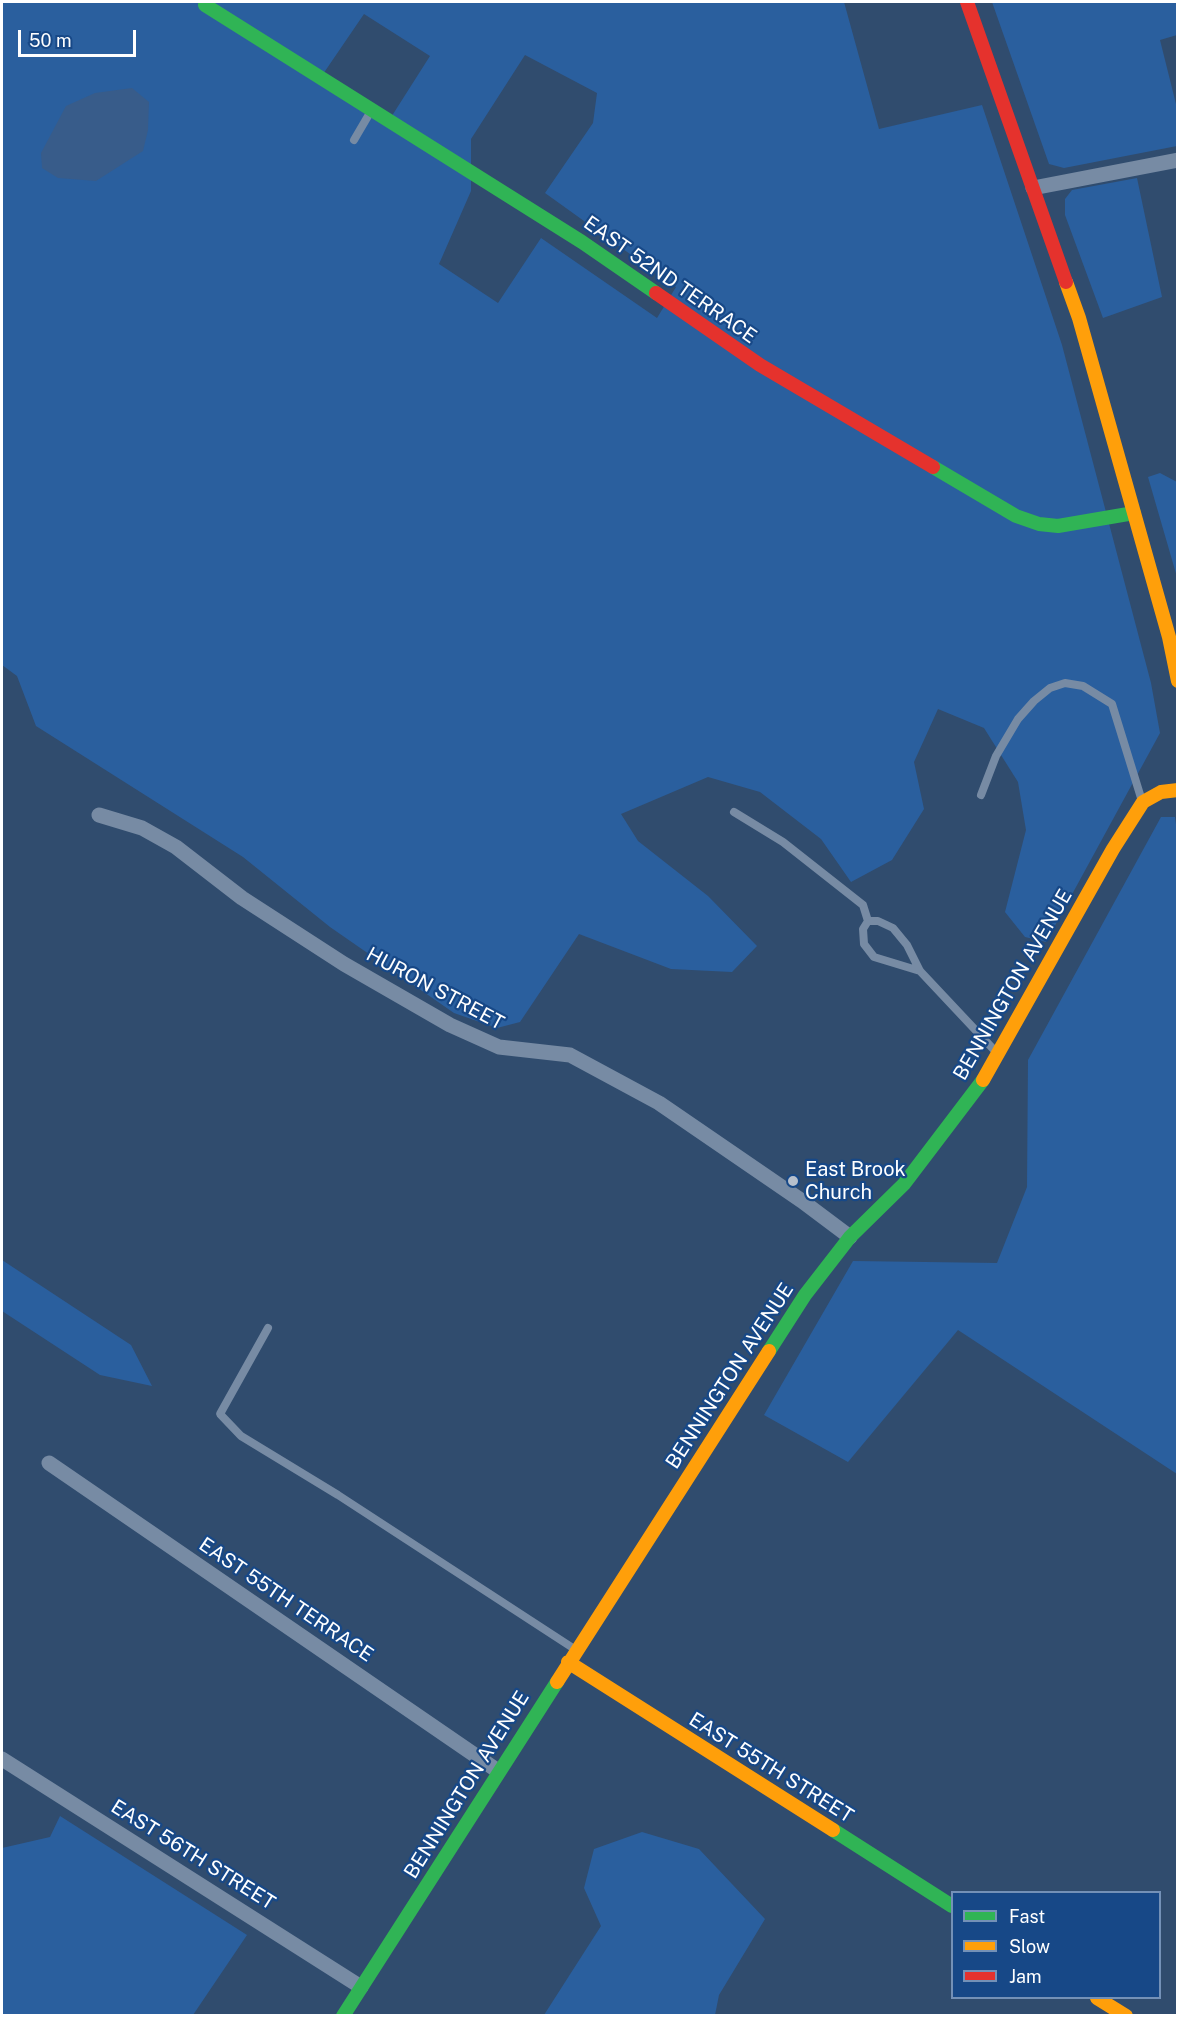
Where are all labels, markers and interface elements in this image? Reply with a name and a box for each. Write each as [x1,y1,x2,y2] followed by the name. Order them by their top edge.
[21,18,140,56] scale bar
[29,30,72,51] text: 50 m
[579,211,761,349] street label: EAST 52ND TERRACE
[948,885,1078,1085] street label: BENNINGTON AVENUE
[362,943,508,1035] street label: HURON STREET
[805,1158,906,1205] place label: East Brook Church
[786,1174,800,1188] marker: East Brook Church
[661,1279,799,1473] street label: BENNINGTON AVENUE
[194,1533,378,1667] street label: EAST 55TH TERRACE
[399,1687,535,1883] street label: BENNINGTON AVENUE
[684,1708,858,1828] street label: EAST 55TH STREET
[107,1795,279,1915] street label: EAST 56TH STREET
[951,1891,1161,1999] legend
[1009,1906,1045,1927] text: Fast
[1009,1936,1050,1957] text: Slow
[1009,1966,1042,1987] text: Jam

